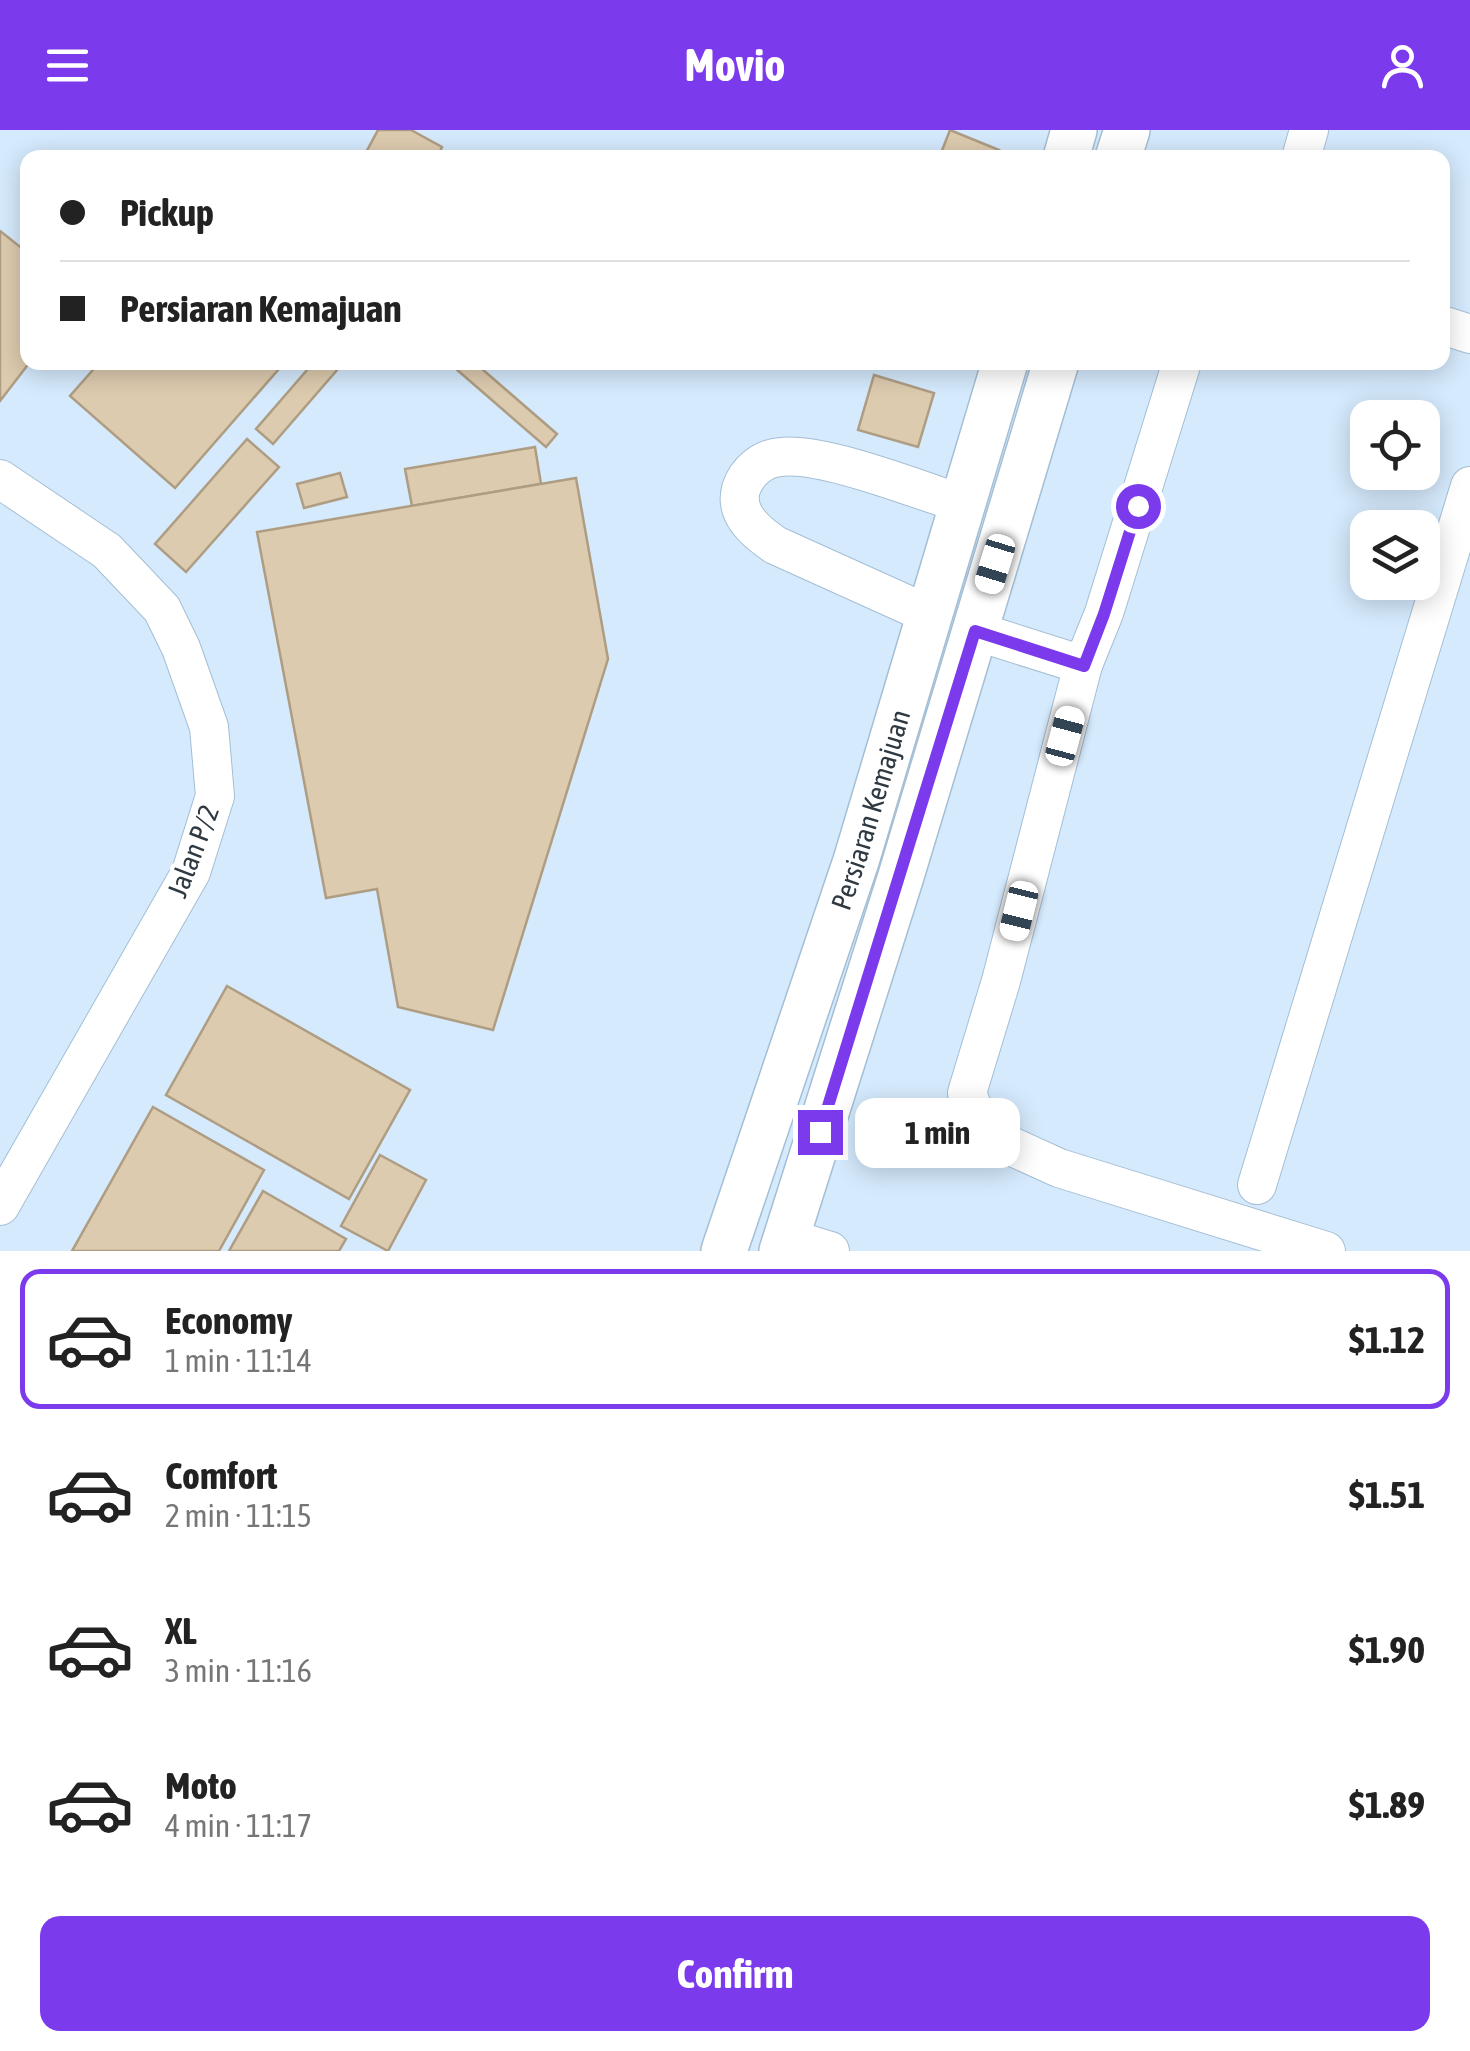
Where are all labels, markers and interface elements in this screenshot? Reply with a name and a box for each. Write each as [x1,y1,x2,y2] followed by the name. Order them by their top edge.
[40,38,95,93] icon: menu
[1375,38,1430,93] icon: person
[685,39,785,91] text: Movio
[120,191,214,234] text: Pickup
[120,287,402,330] text: Persiaran Kemajuan
[1350,400,1440,600] map controls
[1350,400,1440,490] button: locate
[1116,484,1161,529] route start
[1350,510,1440,600] button: layers
[972,531,1018,597] car
[1043,703,1087,769] car
[825,706,916,914] street label: Persiaran Kemajuan
[161,800,225,902] street label: Jalan P/2
[997,878,1041,944] car
[855,1097,1020,1167] callout: 1 min
[798,1110,843,1155] route end
[905,1114,970,1151] text: 1 min
[45,1294,135,1384] icon: car
[165,1299,292,1342] text: Economy
[1349,1318,1425,1361] text: $1.12
[165,1342,312,1379] text: 1 min · 11:14
[45,1449,135,1539] icon: car
[165,1454,277,1497] text: Comfort
[1349,1473,1425,1516] text: $1.51
[165,1497,312,1534] text: 2 min · 11:15
[45,1604,135,1694] icon: car
[165,1609,197,1652] text: XL
[1349,1628,1425,1671] text: $1.90
[165,1652,312,1689] text: 3 min · 11:16
[45,1759,135,1849] icon: car
[165,1764,237,1807] text: Moto
[1349,1783,1425,1826] text: $1.89
[165,1807,312,1844] text: 4 min · 11:17
[40,1916,1430,2031] button: Confirm

